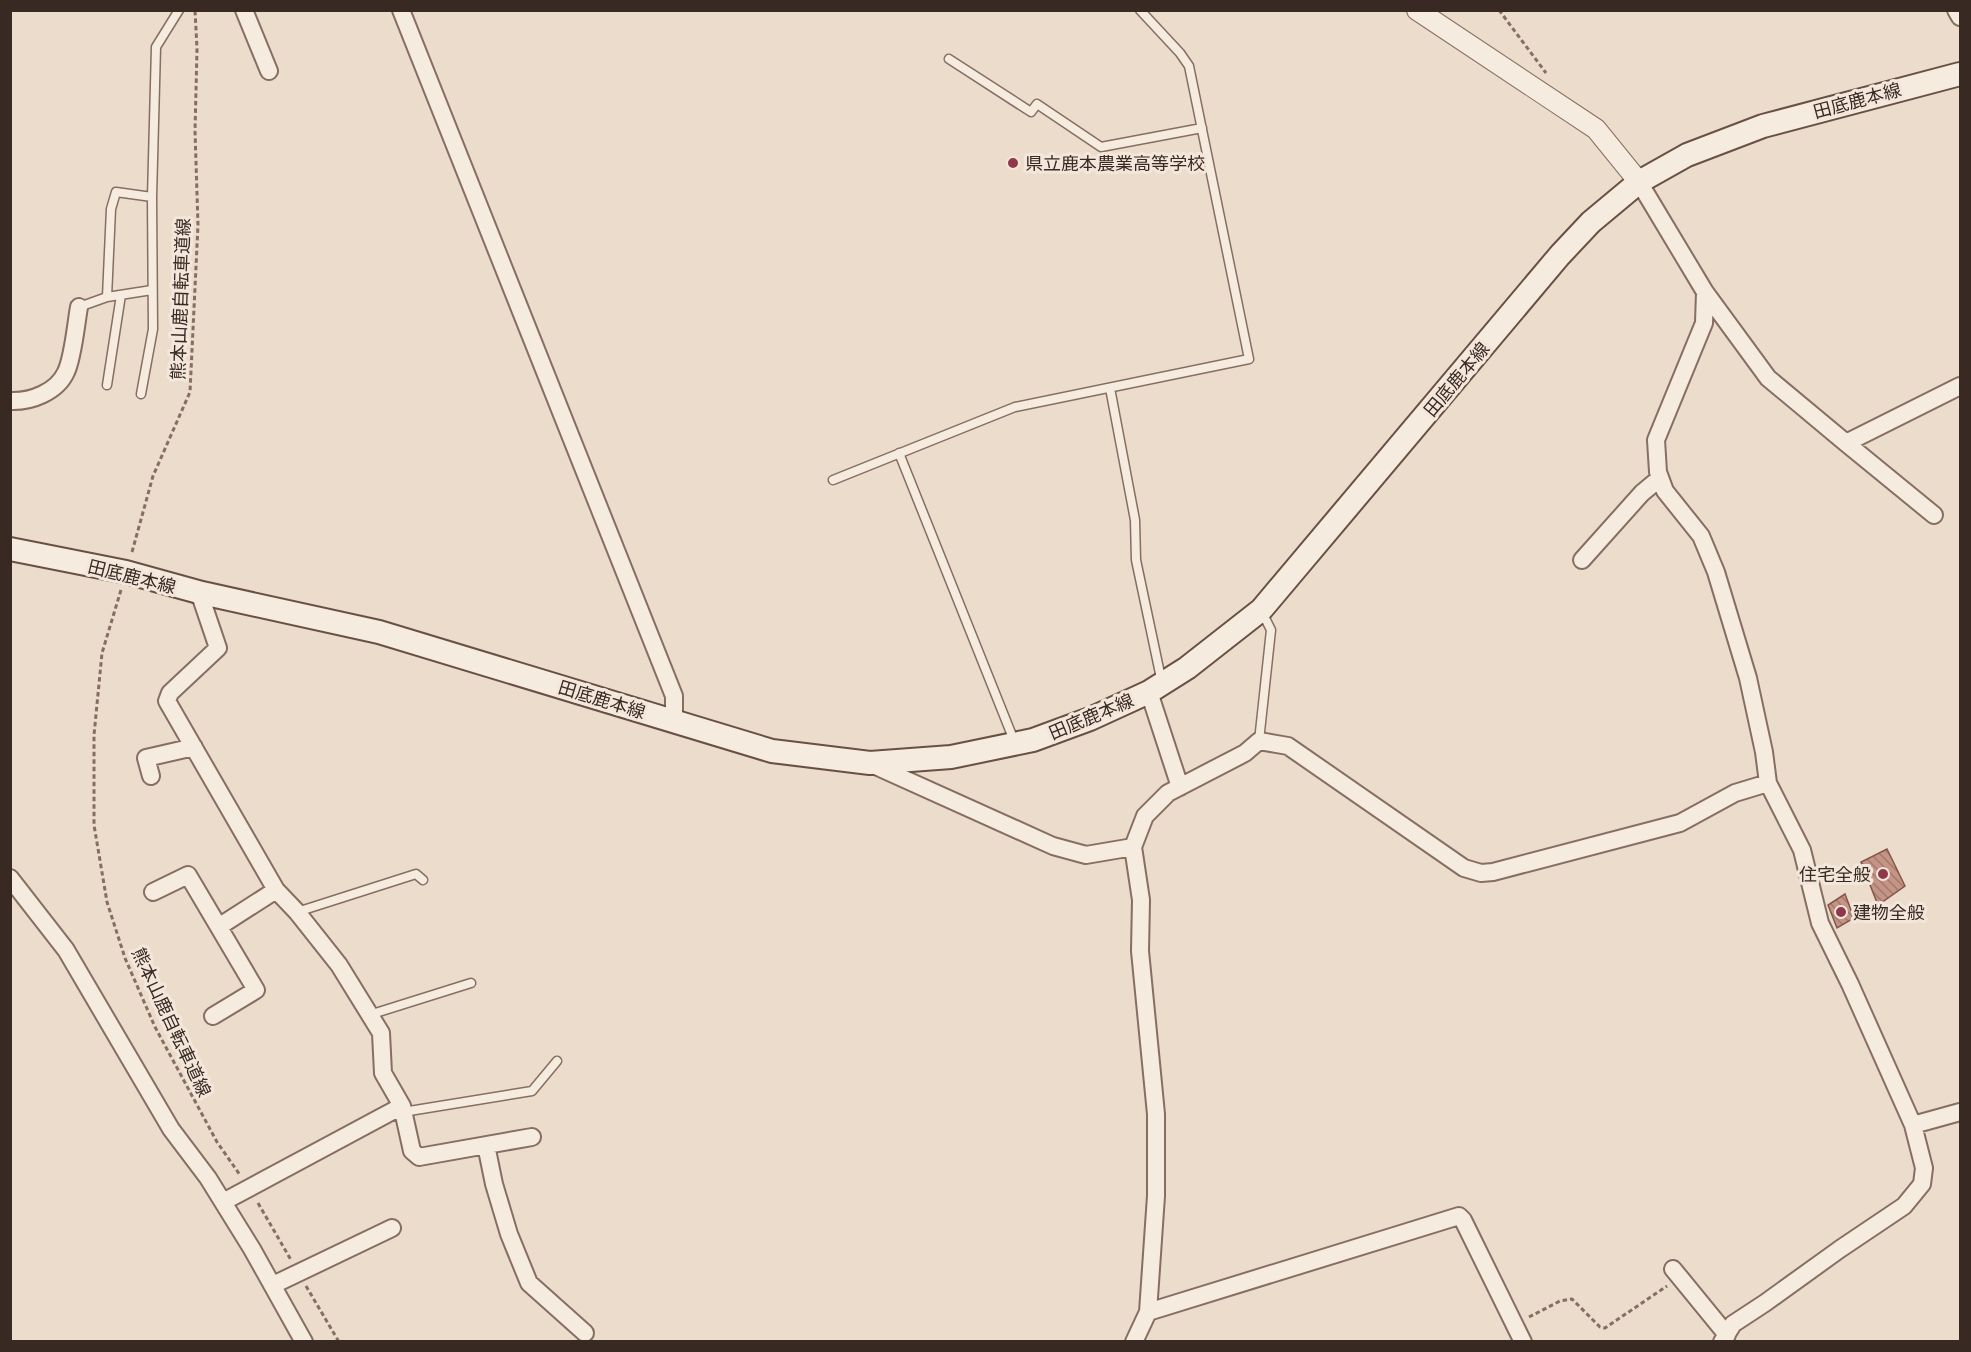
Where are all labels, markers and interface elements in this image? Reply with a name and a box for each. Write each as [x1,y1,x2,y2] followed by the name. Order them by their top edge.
[1810,77,1904,123] street label: 田底鹿本線
[1025,151,1205,175] place label: 県立鹿本農業高等学校
[1006,156,1020,170] marker: 県立鹿本農業高等学校
[165,218,195,380] street label: 熊本山鹿自転車道線
[1418,337,1494,421] street label: 田底鹿本線
[85,553,179,599] street label: 田底鹿本線
[555,674,649,724] street label: 田底鹿本線
[1045,687,1137,745] street label: 田底鹿本線
[1799,862,1871,886] place label: 住宅全般
[1876,867,1890,881] marker: 住宅全般
[1853,900,1925,924] place label: 建物全般
[1834,905,1848,919] marker: 建物全般
[127,944,217,1100] street label: 熊本山鹿自転車道線

